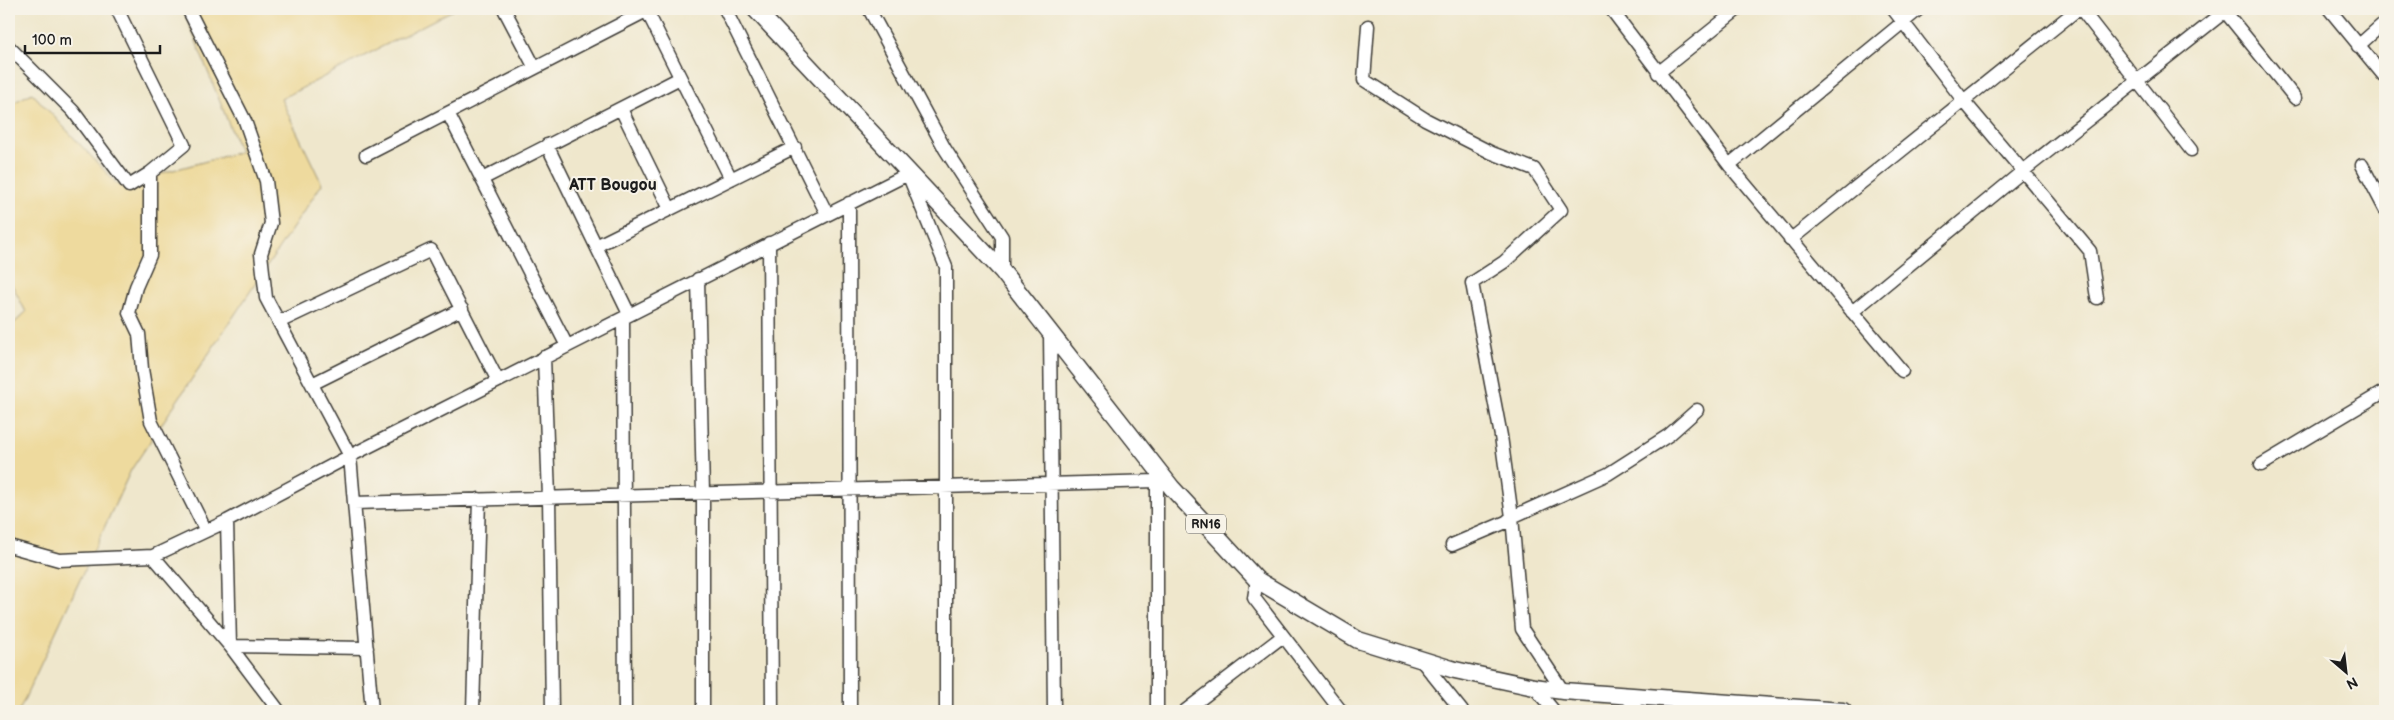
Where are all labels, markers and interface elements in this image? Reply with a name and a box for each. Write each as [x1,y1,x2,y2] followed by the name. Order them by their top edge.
[25,22,160,54] scale bar
[32,31,72,50] text: 100 m
[568,176,657,195] district label: ATT Bougou
[1186,514,1226,534] road number: RN16
[2322,648,2372,698] north arrow
[2343,673,2361,693] text: N

